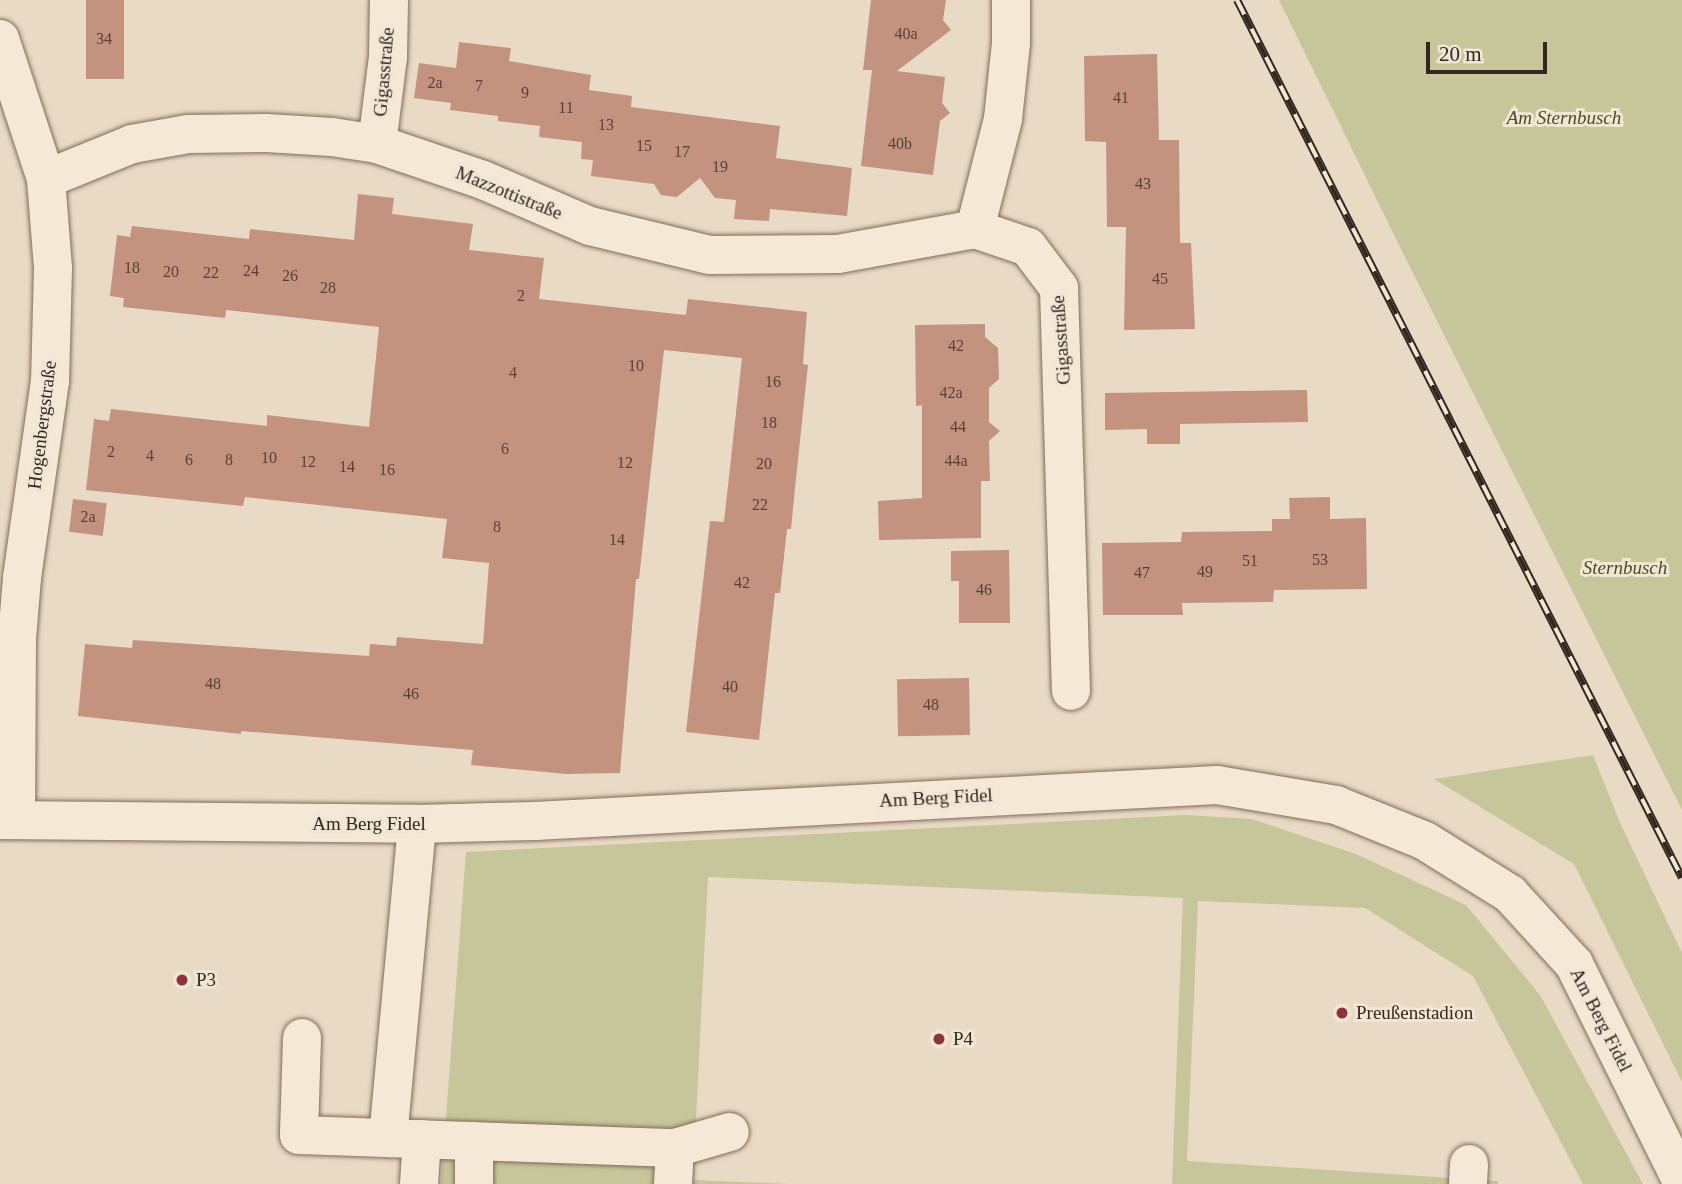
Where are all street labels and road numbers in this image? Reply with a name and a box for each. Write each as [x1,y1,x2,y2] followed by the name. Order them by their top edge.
[369,26,399,118] street label: Gigasstraße
[452,161,566,225] street label: Mazzottistraße
[1046,294,1076,386] street label: Gigasstraße
[23,359,61,491] street label: Hogenbergstraße
[879,784,993,812] street label: Am Berg Fidel
[312,813,426,835] street label: Am Berg Fidel
[1565,964,1637,1076] street label: Am Berg Fidel

